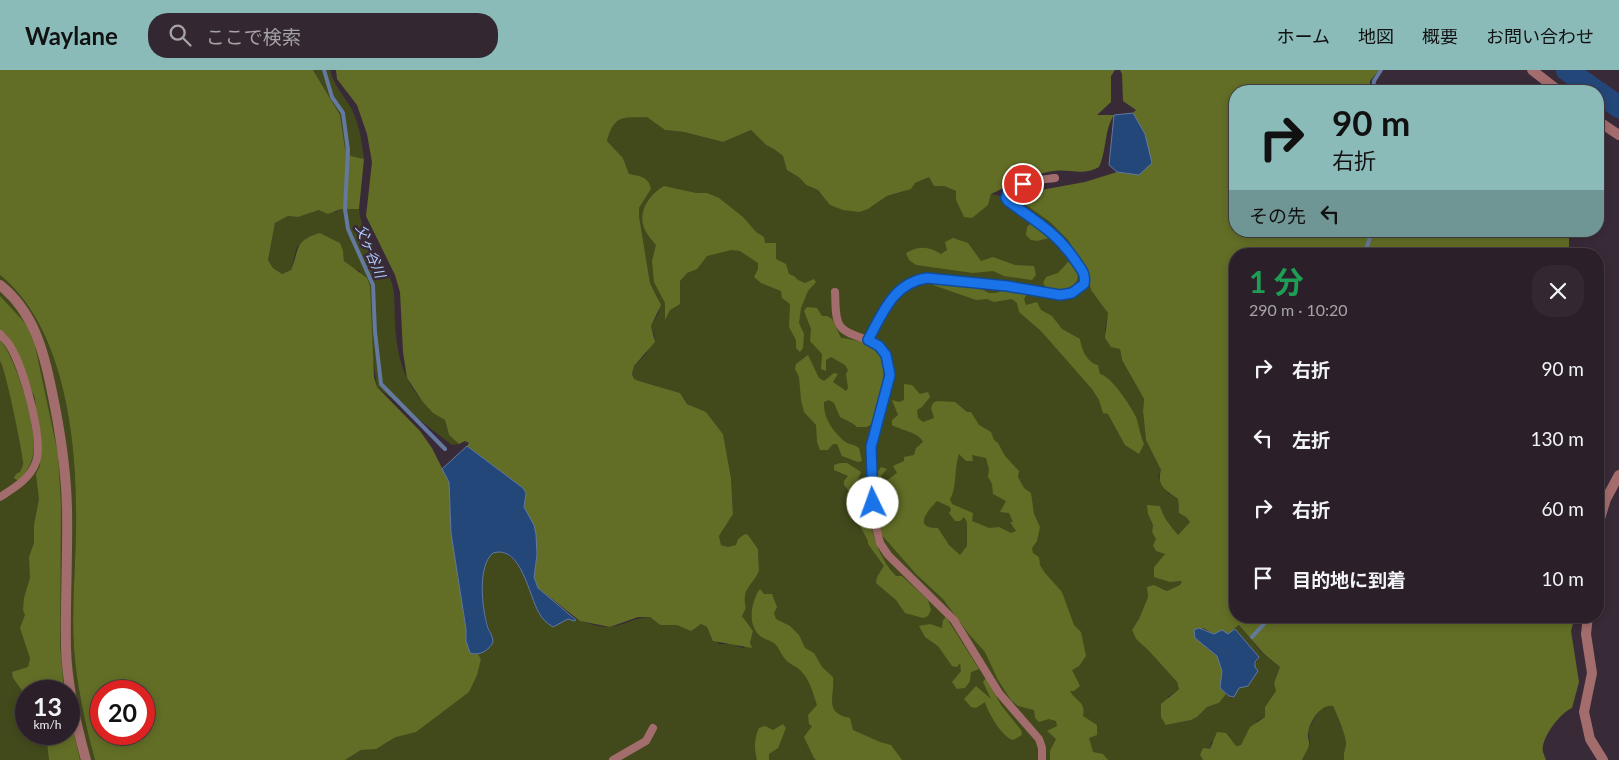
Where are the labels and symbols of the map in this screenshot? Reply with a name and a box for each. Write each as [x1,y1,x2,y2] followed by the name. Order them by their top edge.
[1002,163,1044,205] pin
[353,222,390,282] water label: 父ヶ谷川
[846,476,898,528] position arrow
[90,680,155,745] speed limit sign: 20

